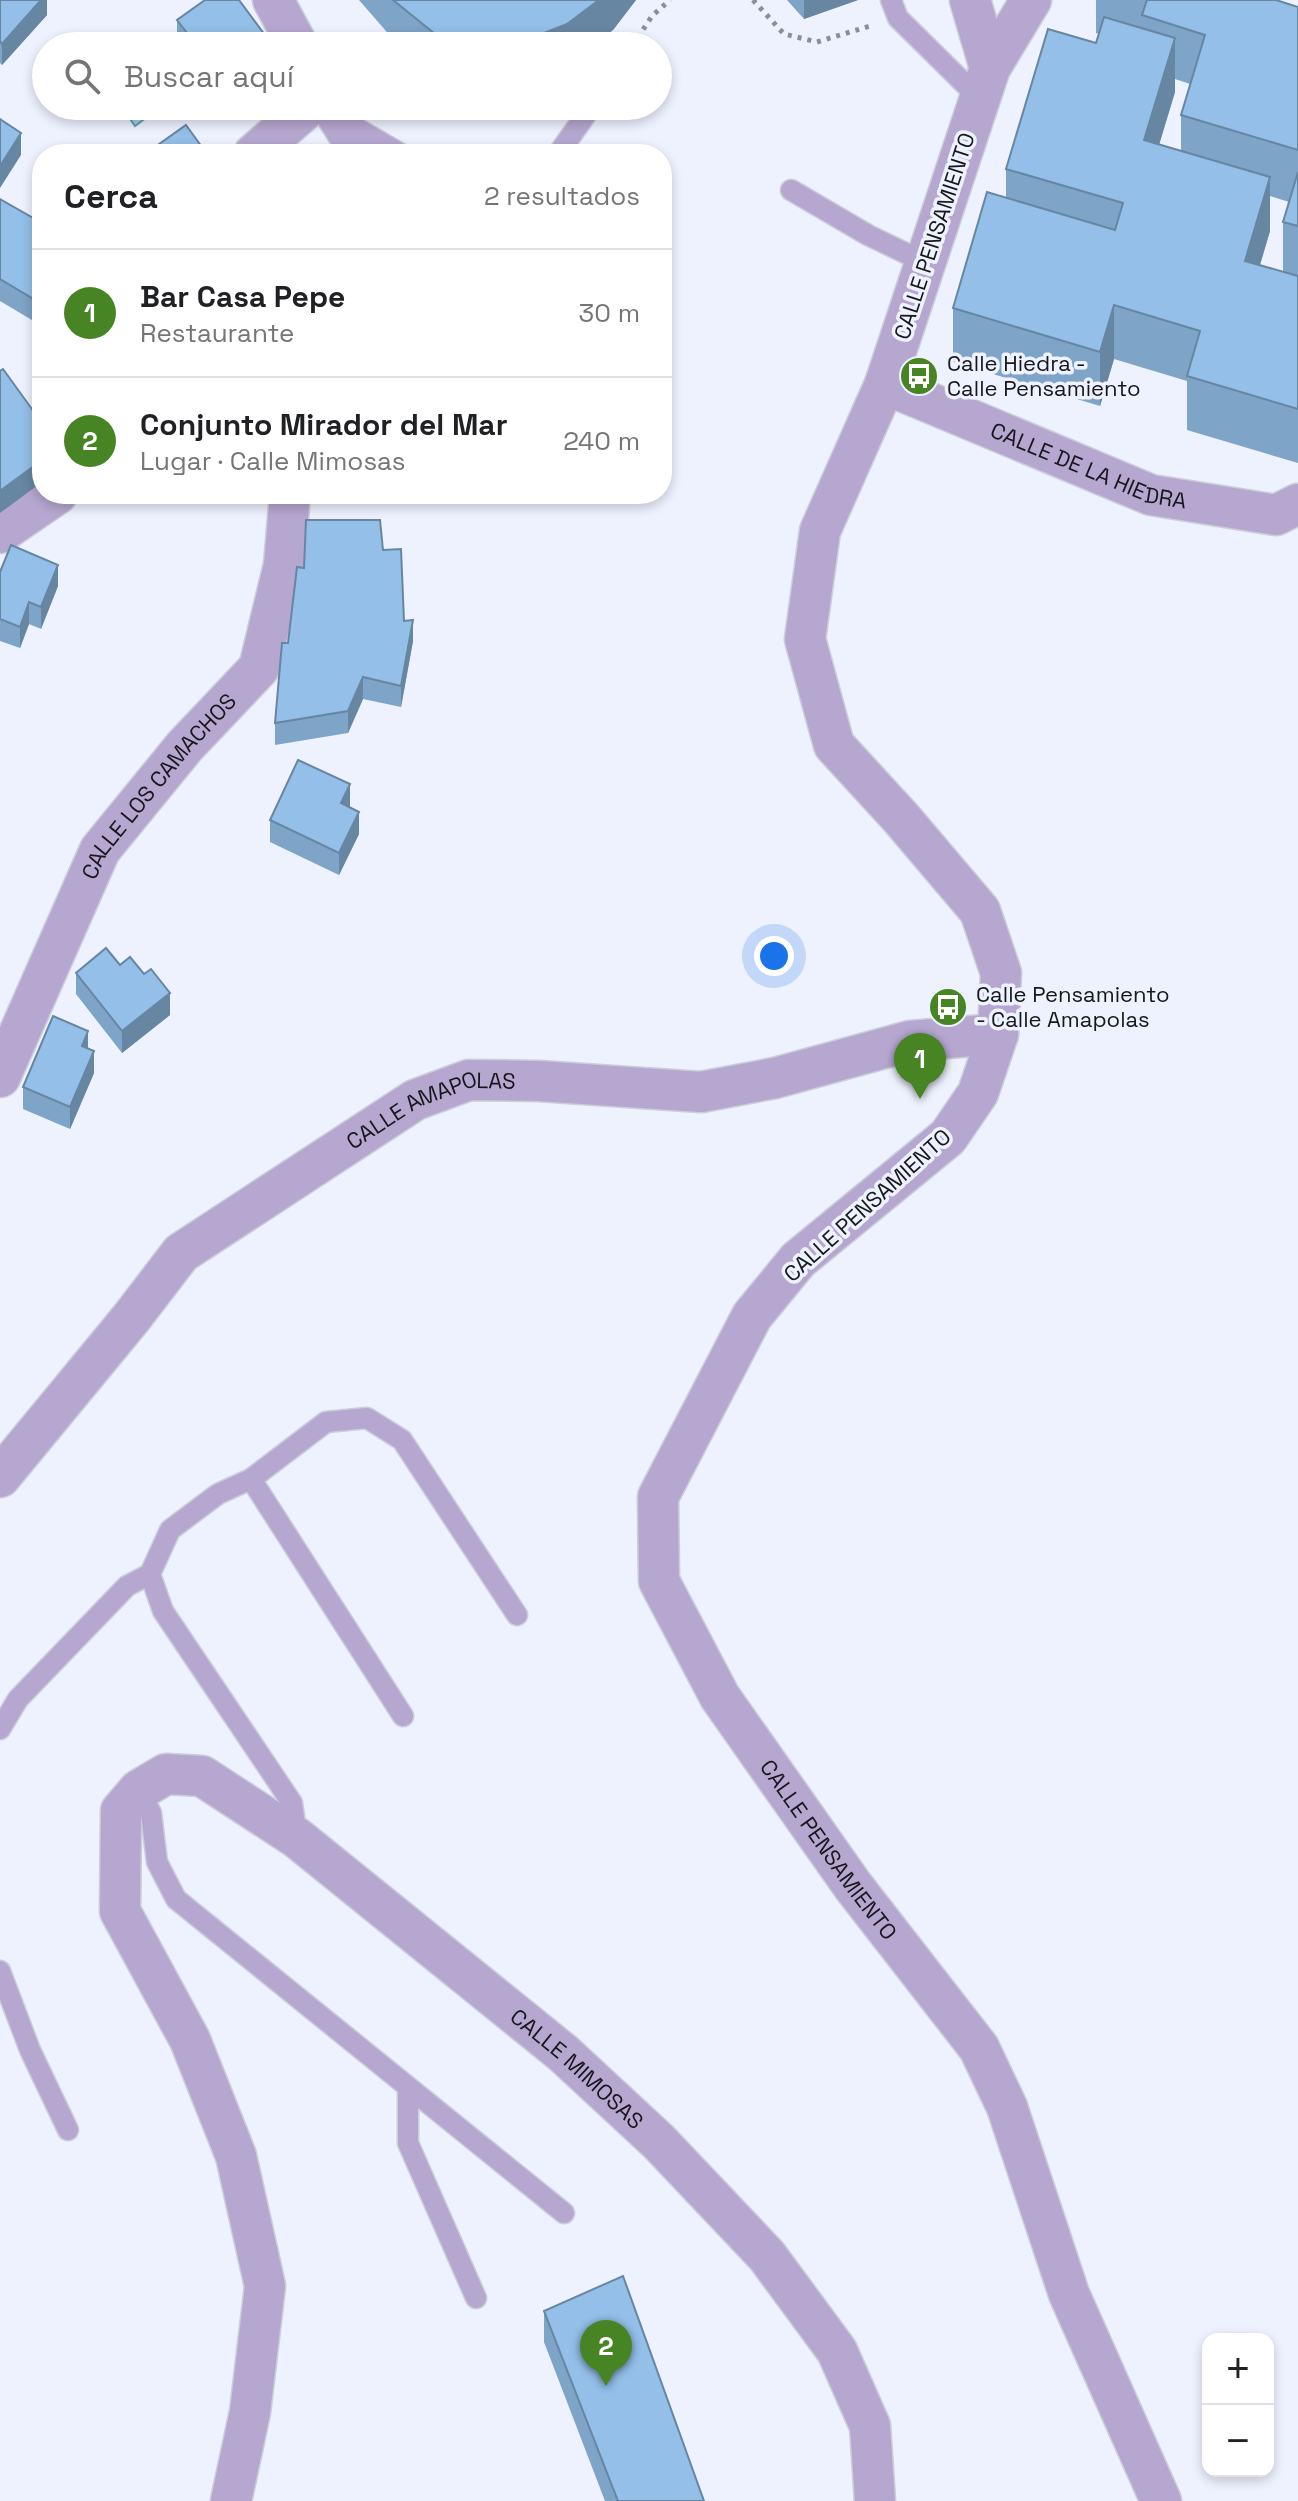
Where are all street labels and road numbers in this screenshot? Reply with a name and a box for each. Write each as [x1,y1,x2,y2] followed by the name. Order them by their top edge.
[887,129,981,343] street label: CALLE PENSAMIENTO
[986,416,1189,515] street label: CALLE DE LA HIEDRA
[75,687,242,883] street label: CALLE LOS CAMACHOS
[341,1064,516,1155] street label: CALLE AMAPOLAS
[777,1122,957,1288] street label: CALLE PENSAMIENTO
[754,1754,903,1945] street label: CALLE PENSAMIENTO
[505,2002,650,2135] street label: CALLE MIMOSAS

